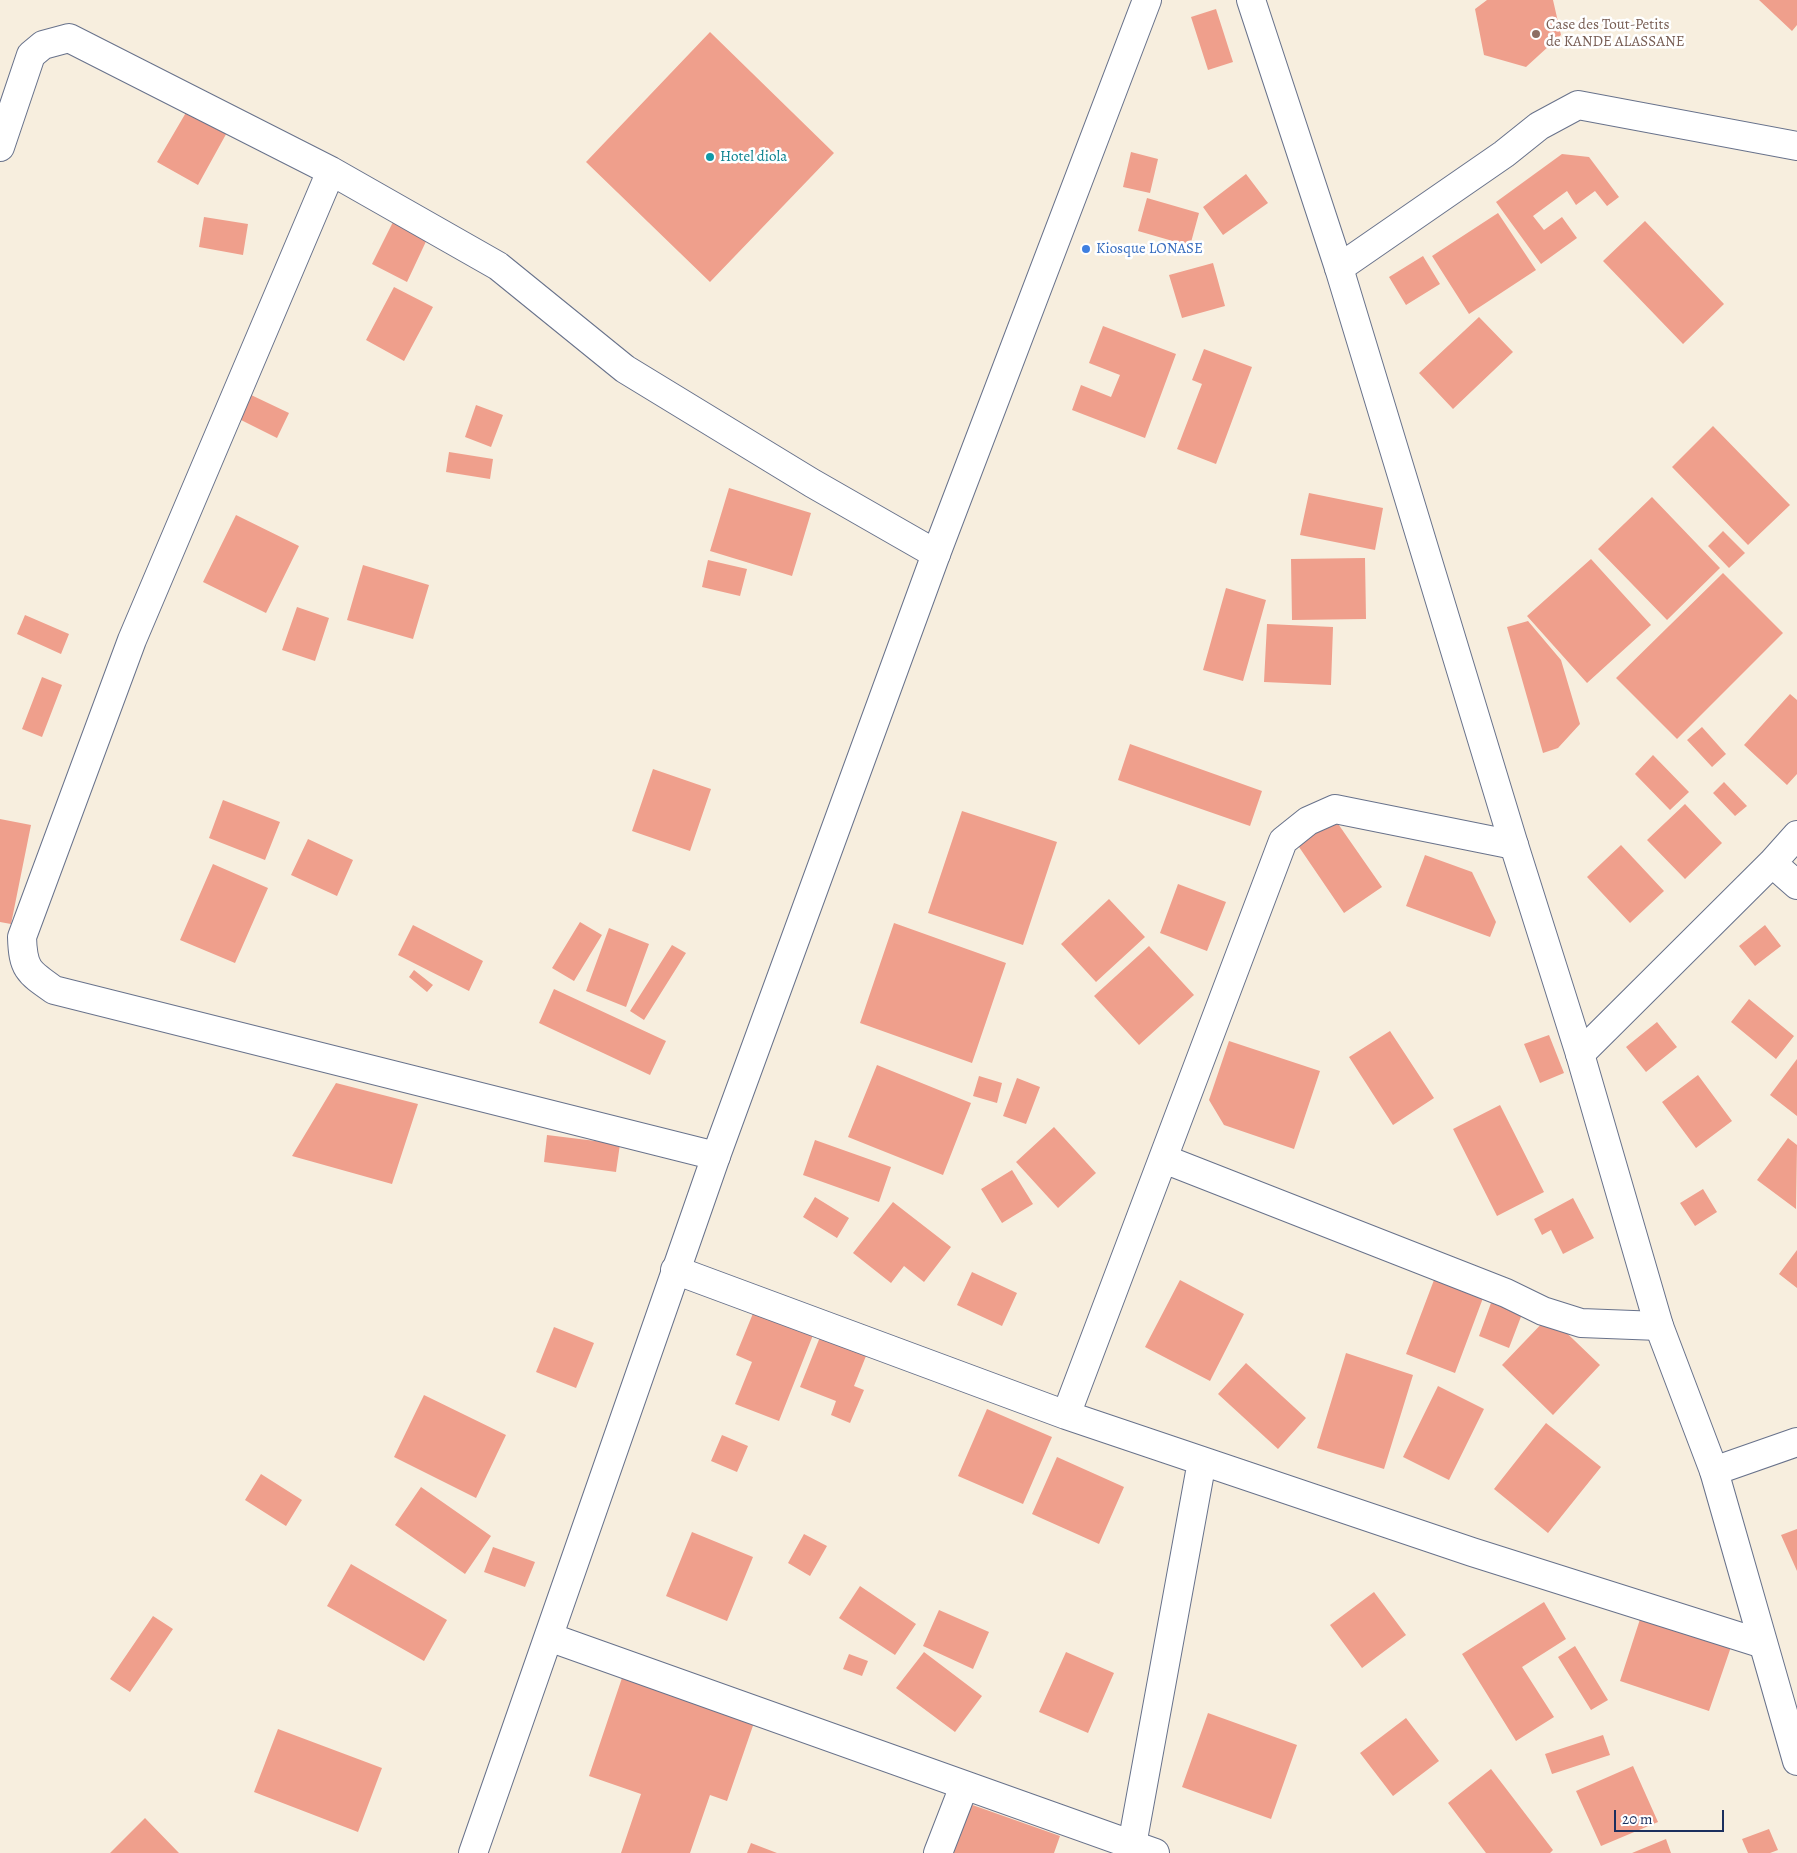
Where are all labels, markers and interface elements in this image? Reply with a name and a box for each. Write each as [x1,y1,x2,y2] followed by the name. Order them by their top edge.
[1546,16,1685,51] place label: Case des Tout-Petits de KANDE ALASSANE
[1530,28,1542,40] marker: Case des Tout-Petits de KANDE ALASSANE
[720,148,787,166] place label: Hotel diola
[704,151,716,163] marker: Hotel diola
[1096,240,1203,258] place label: Kiosque LONASE
[1080,243,1092,255] marker: Kiosque LONASE
[1617,1800,1727,1832] scale bar
[1622,1809,1653,1829] text: 20 m

